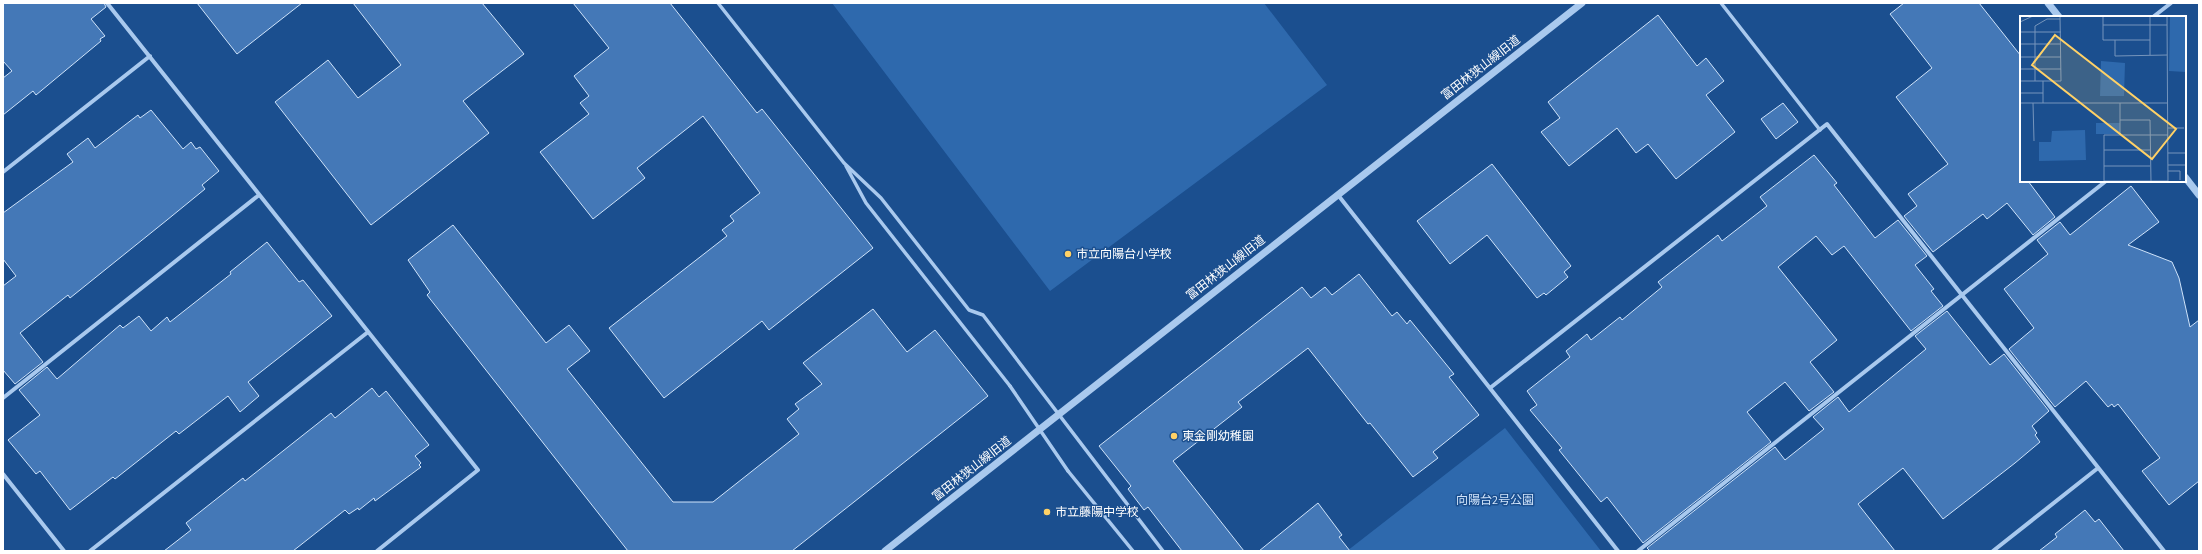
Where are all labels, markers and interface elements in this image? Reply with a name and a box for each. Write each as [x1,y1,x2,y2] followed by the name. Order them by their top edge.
[2020,16,2186,182] inset map
[1438,32,1524,104] street label: 富田林狭山線旧道
[1183,232,1269,304] street label: 富田林狭山線旧道
[1076,246,1172,263] place label: 市立向陽台小学校
[1063,249,1073,259] marker: 市立向陽台小学校
[1182,428,1254,445] place label: 東金剛幼稚園
[1169,431,1179,441] marker: 東金剛幼稚園
[929,433,1015,505] street label: 富田林狭山線旧道
[1456,492,1534,509] park label: 向陽台2号公園
[1055,504,1139,521] place label: 市立藤陽中学校
[1042,507,1052,517] marker: 市立藤陽中学校

